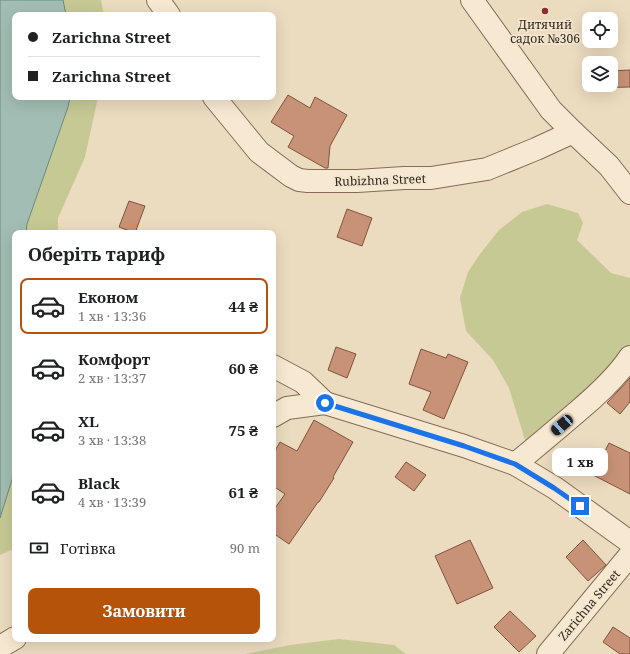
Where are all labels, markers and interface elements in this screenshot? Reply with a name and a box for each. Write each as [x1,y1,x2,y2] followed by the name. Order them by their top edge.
[540,6,550,16] marker: Дитячий садок №306
[582,12,618,92] map controls
[582,12,618,48] button: locate
[510,16,580,47] place label: Дитячий садок №306
[52,27,171,47] text: Zarichna Street
[582,56,618,92] button: layers
[52,66,171,86] text: Zarichna Street
[334,170,426,190] street label: Rubizhna Street
[28,242,165,266] text: Оберіть тариф
[78,287,138,307] text: Економ
[30,288,66,324] icon: car
[228,296,258,316] text: 44 ₴
[78,307,146,325] text: 1 хв · 13:36
[78,349,150,369] text: Комфорт
[30,350,66,386] icon: car
[228,358,258,378] text: 60 ₴
[78,369,146,387] text: 2 хв · 13:37
[316,394,334,412] route start
[78,411,99,431] text: XL
[30,412,66,448] icon: car
[549,413,575,437] car
[228,420,258,440] text: 75 ₴
[78,431,146,449] text: 3 хв · 13:38
[552,448,608,476] callout: 1 хв
[566,453,594,471] text: 1 хв
[78,473,120,493] text: Black
[30,474,66,510] icon: car
[228,482,258,502] text: 61 ₴
[78,493,146,511] text: 4 хв · 13:39
[571,497,589,515] route end
[28,537,50,559] icon: cash
[60,538,116,558] text: Готівка
[230,539,260,557] text: 90 m
[554,566,624,644] street label: Zarichna Street
[28,588,260,634] button: Замовити

